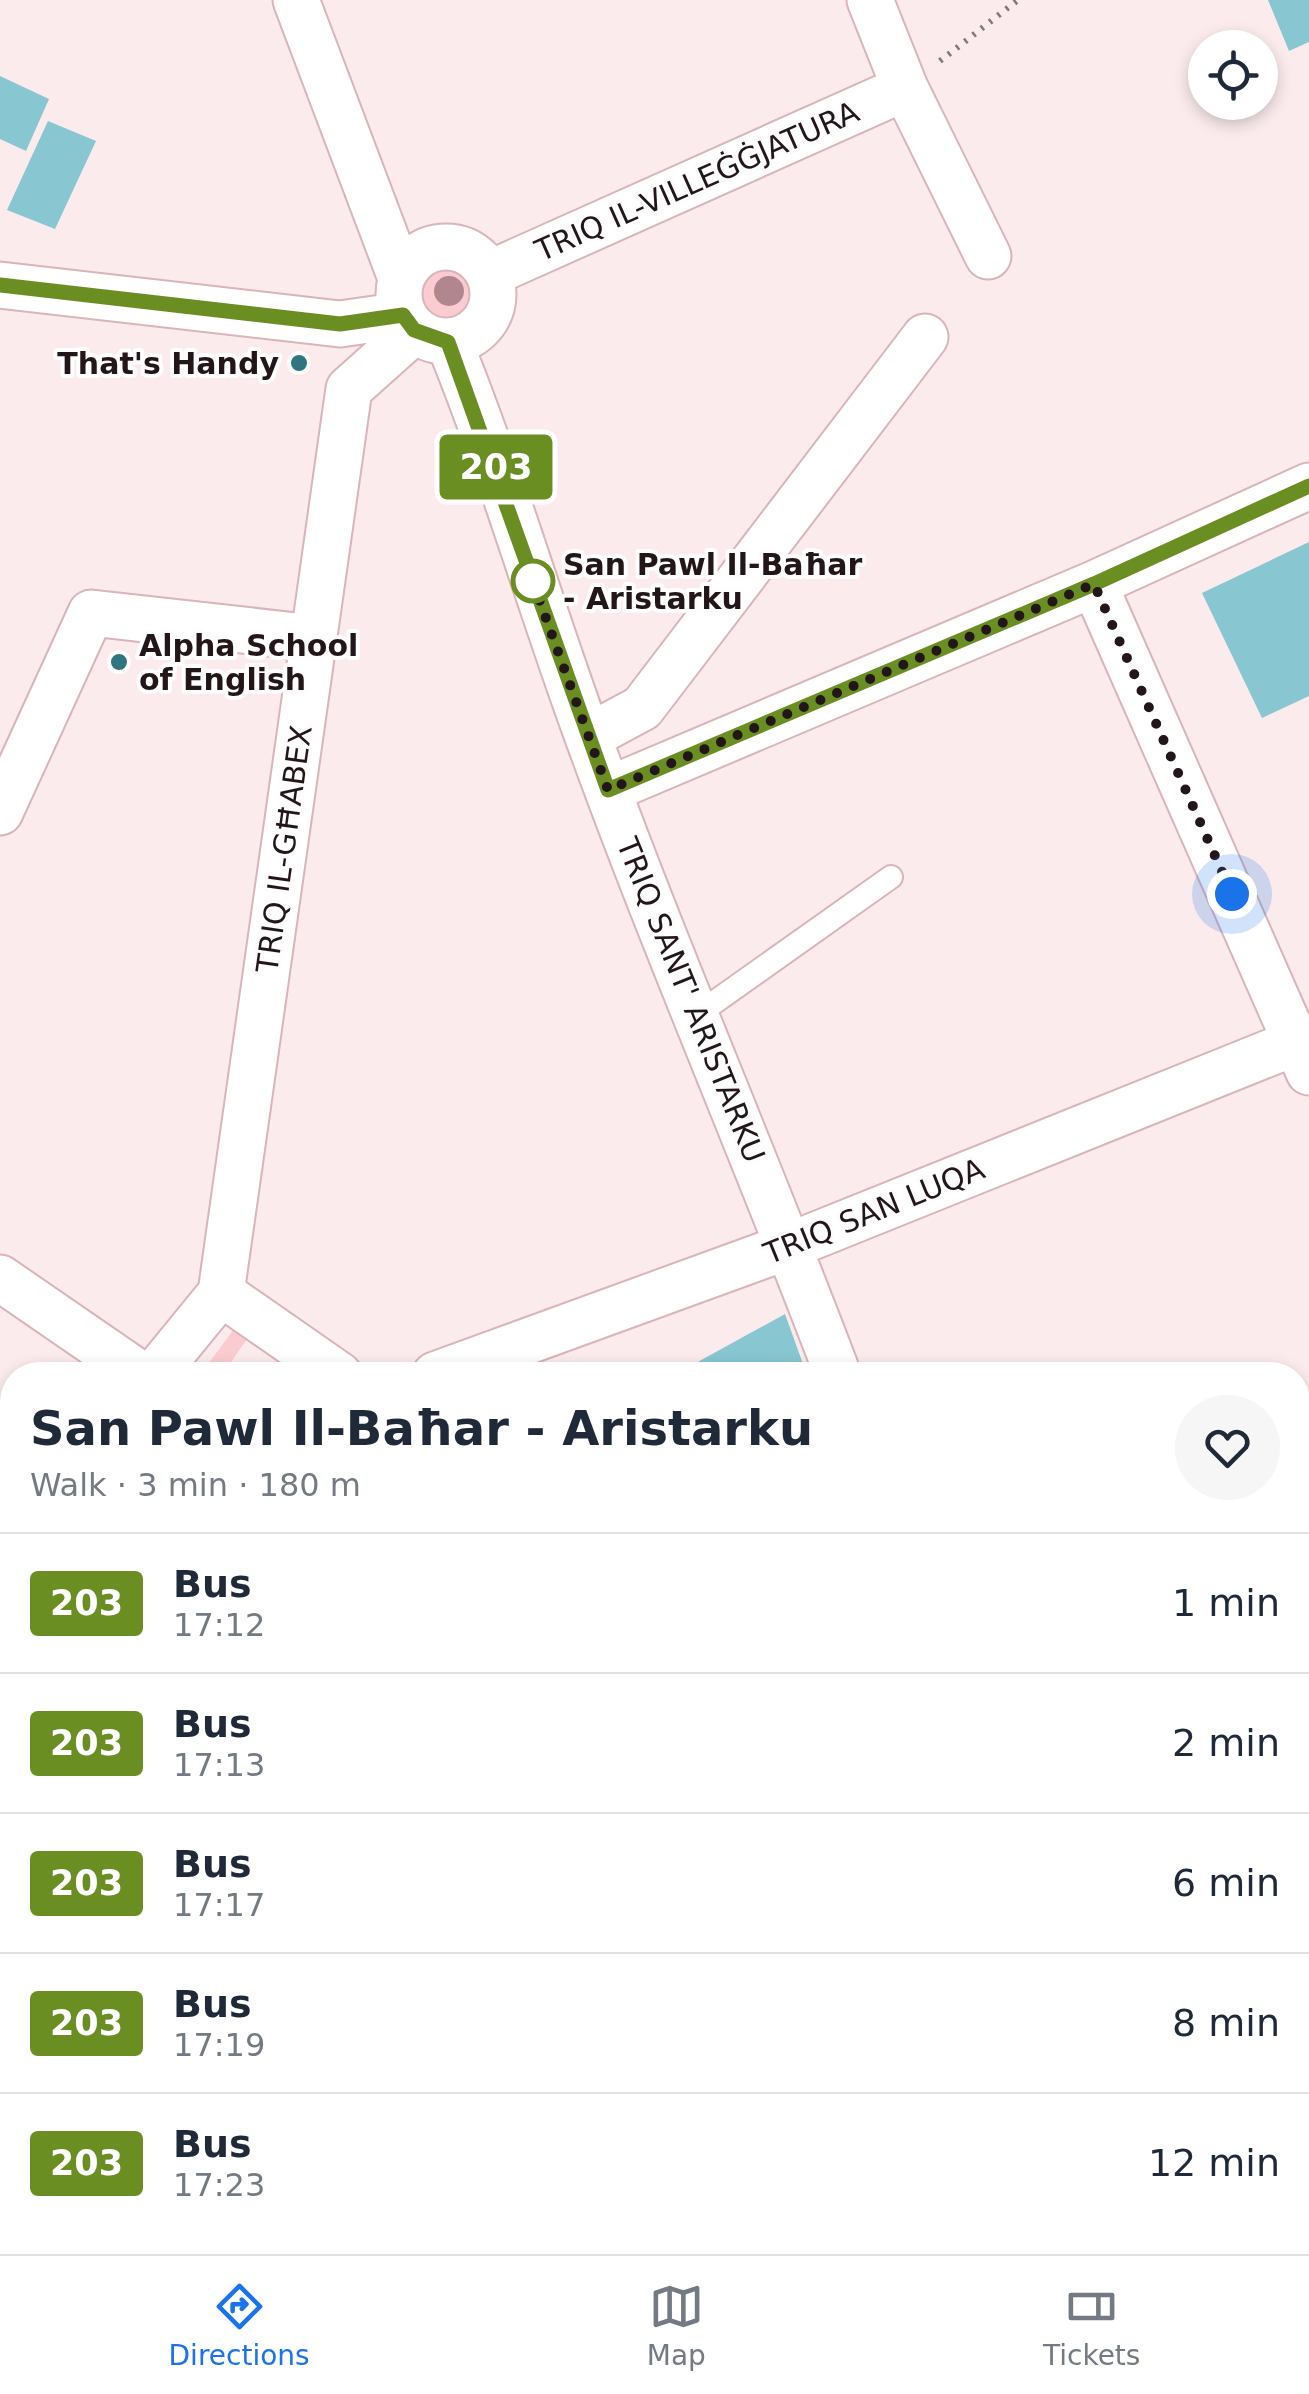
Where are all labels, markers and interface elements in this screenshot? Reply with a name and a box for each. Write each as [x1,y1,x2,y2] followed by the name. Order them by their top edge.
[1188,30,1278,120] map controls
[1188,30,1278,120] button: locate
[528,93,865,269] street label: TRIQ IL-VILLEĠĠJATURA
[57,346,279,381] place label: That's Handy
[288,352,310,374] marker: That's Handy
[438,434,554,500] line badge: 203
[459,447,533,487] text: 203
[563,547,862,616] place label: San Pawl Il-Baħar - Aristarku
[512,560,554,602] marker: San Pawl Il-Baħar - Aristarku
[139,628,358,697] place label: Alpha School of English
[108,651,130,673] marker: Alpha School of English
[249,723,319,976] street label: TRIQ IL-GĦABEX
[609,832,772,1168] street label: TRIQ SANT' ARISTARKU
[1207,869,1257,919] your location
[758,1151,990,1272] street label: TRIQ SAN LUQA
[1175,1395,1280,1500] button: heart
[30,1400,813,1456] text: San Pawl Il-Baħar - Aristarku
[30,1466,361,1504] text: Walk · 3 min · 180 m
[173,1562,252,1606] text: Bus
[1172,1581,1280,1625] text: 1 min
[50,1583,123,1623] text: 203
[173,1606,265,1644] text: 17:12
[173,1702,252,1746] text: Bus
[1172,1721,1280,1765] text: 2 min
[50,1723,123,1763] text: 203
[173,1746,265,1784] text: 17:13
[173,1842,252,1886] text: Bus
[1172,1861,1280,1905] text: 6 min
[50,1863,123,1903] text: 203
[173,1886,265,1924] text: 17:17
[173,1982,252,2026] text: Bus
[1172,2001,1280,2045] text: 8 min
[50,2003,123,2043] text: 203
[173,2026,265,2064] text: 17:19
[173,2122,252,2166] text: Bus
[1148,2141,1280,2185] text: 12 min
[50,2143,123,2183] text: 203
[173,2166,265,2204] text: 17:23
[169,2279,310,2372] tab: Directions
[647,2279,706,2372] tab: Map
[1043,2279,1140,2372] tab: Tickets

